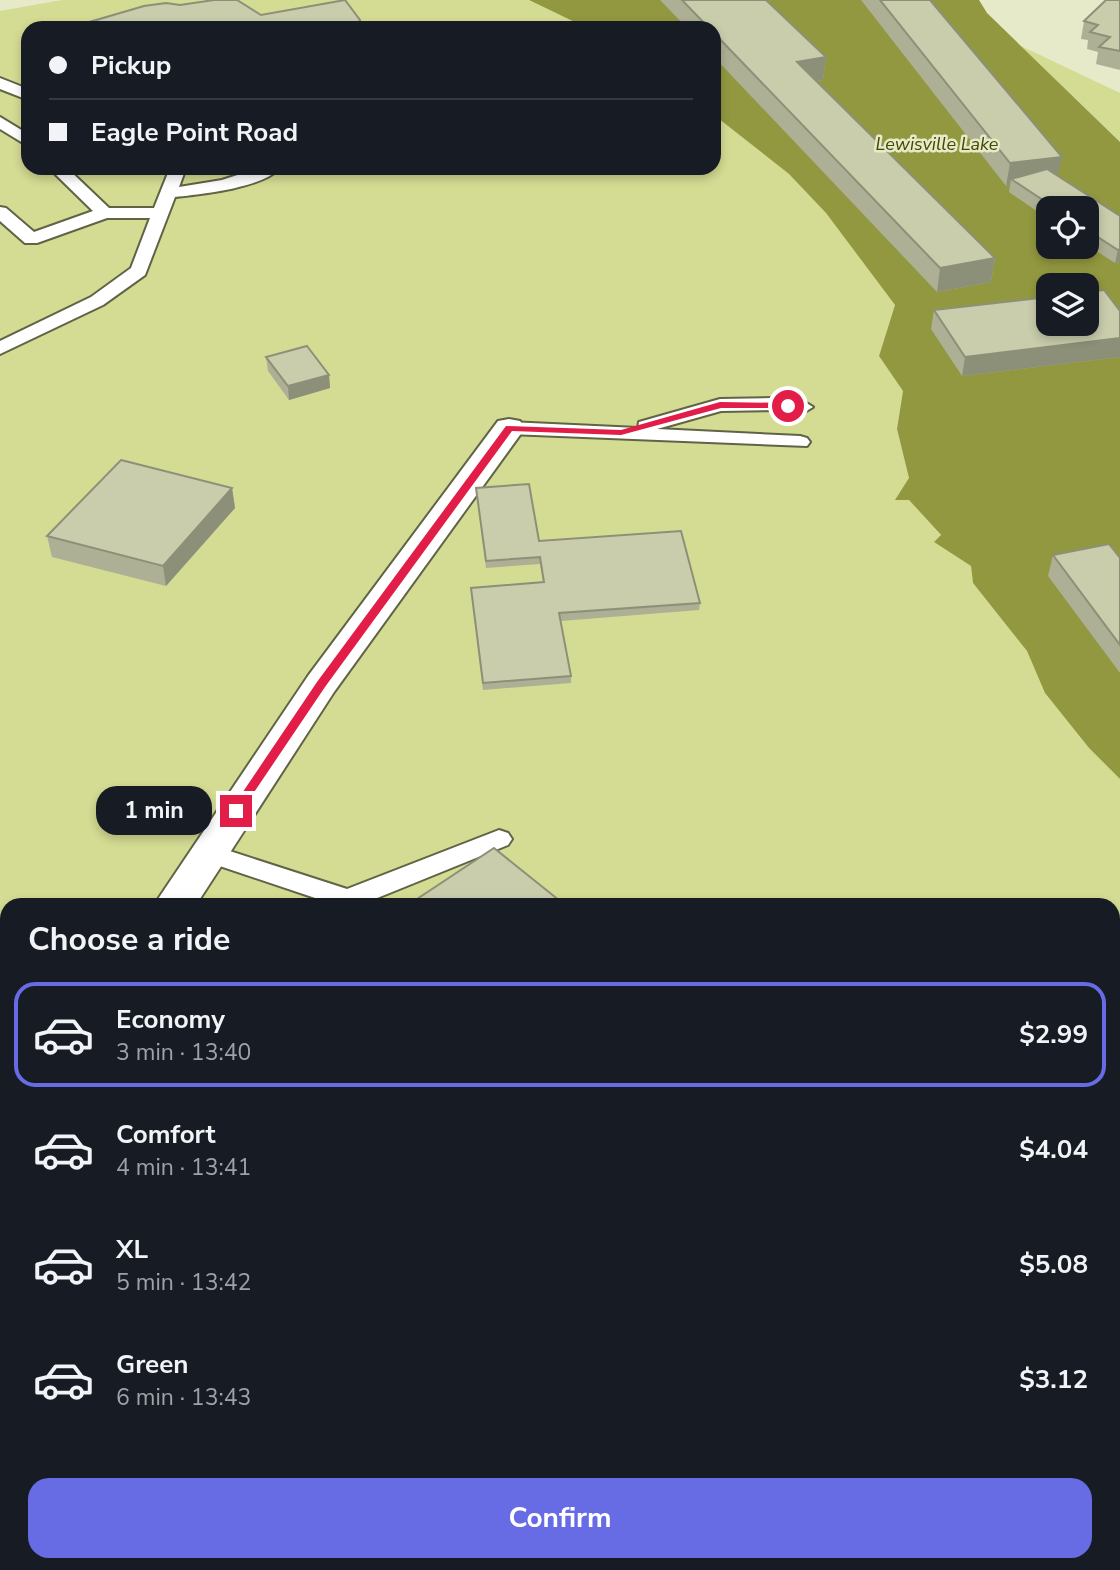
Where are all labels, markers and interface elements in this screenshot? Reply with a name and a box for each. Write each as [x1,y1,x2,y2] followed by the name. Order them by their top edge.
[91,48,171,83] text: Pickup
[91,115,298,150] text: Eagle Point Road
[876,132,999,156] water label: Lewisville Lake
[1036,196,1099,336] map controls
[1036,196,1099,259] button: locate
[1036,273,1099,336] button: layers
[772,390,804,422] route start
[96,786,212,836] callout: 1 min
[124,795,184,826] text: 1 min
[220,795,252,827] route end
[28,918,230,961] text: Choose a ride
[116,1002,225,1037] text: Economy
[32,1003,95,1066] icon: car
[1019,1017,1088,1052] text: $2.99
[116,1037,251,1068] text: 3 min · 13:40
[116,1117,216,1152] text: Comfort
[32,1118,95,1181] icon: car
[1019,1132,1088,1167] text: $4.04
[116,1152,251,1183] text: 4 min · 13:41
[116,1232,148,1267] text: XL
[32,1233,95,1296] icon: car
[1019,1247,1088,1282] text: $5.08
[116,1267,251,1298] text: 5 min · 13:42
[116,1347,189,1382] text: Green
[32,1348,95,1411] icon: car
[1019,1362,1088,1397] text: $3.12
[116,1382,251,1413] text: 6 min · 13:43
[28,1478,1092,1558] button: Confirm

